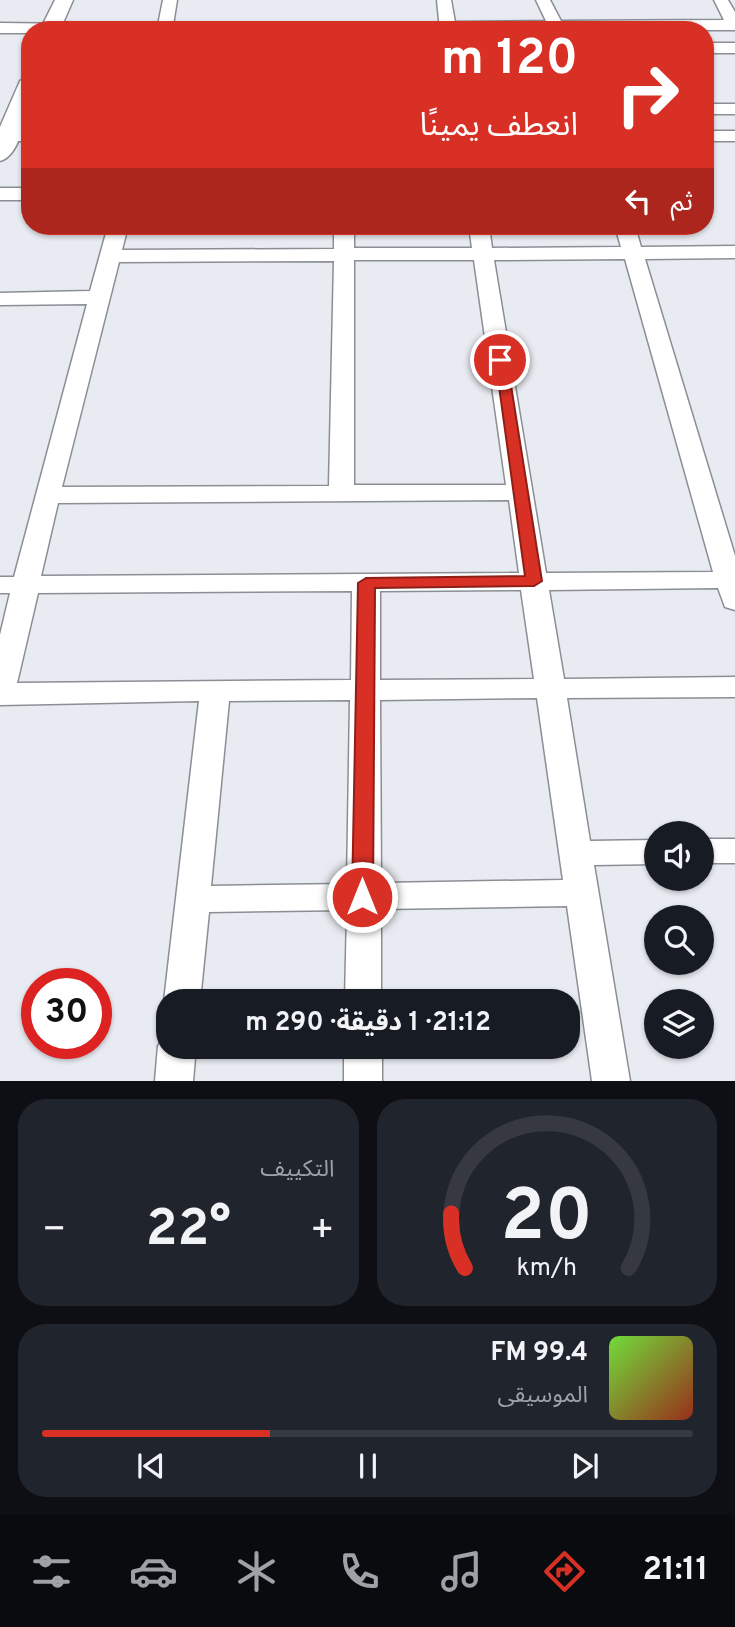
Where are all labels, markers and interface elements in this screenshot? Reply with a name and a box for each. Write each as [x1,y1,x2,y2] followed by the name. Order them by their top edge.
[441,30,578,92] text: 120 m
[602,49,693,140] icon: right
[419,107,578,147] text: انعطف يمينًا
[619,182,657,220] icon: left
[671,187,693,220] text: ثم
[470,330,530,390] pin
[481,341,519,379] icon: arrive
[644,821,714,1059] map controls
[644,821,714,891] button: sound
[325,860,399,934] position arrow
[644,905,714,975] button: search
[21,968,112,1059] speed limit sign: 30
[644,989,714,1059] button: layers
[245,1007,491,1040] text: 21:12 · 1 دقيقة · 290 m
[260,1156,335,1185] text: التكييف
[501,1175,593,1267] text: 20
[146,1198,231,1264] text: 22°
[42,1207,67,1256] text: −
[310,1207,334,1256] text: +
[516,1253,577,1285] text: km/h
[491,1337,588,1370] text: 99.4 FM
[497,1382,588,1411] text: الموسيقى
[132,1447,170,1485] icon: previous
[349,1447,387,1485] icon: pause
[566,1447,604,1485] icon: next
[27,1547,76,1596] icon: filters
[129,1547,178,1596] icon: car
[232,1547,281,1596] icon: climate
[335,1547,384,1596] icon: phone
[437,1547,486,1596] icon: music
[540,1547,589,1596] icon: directions
[642,1551,708,1591] text: 21:11

